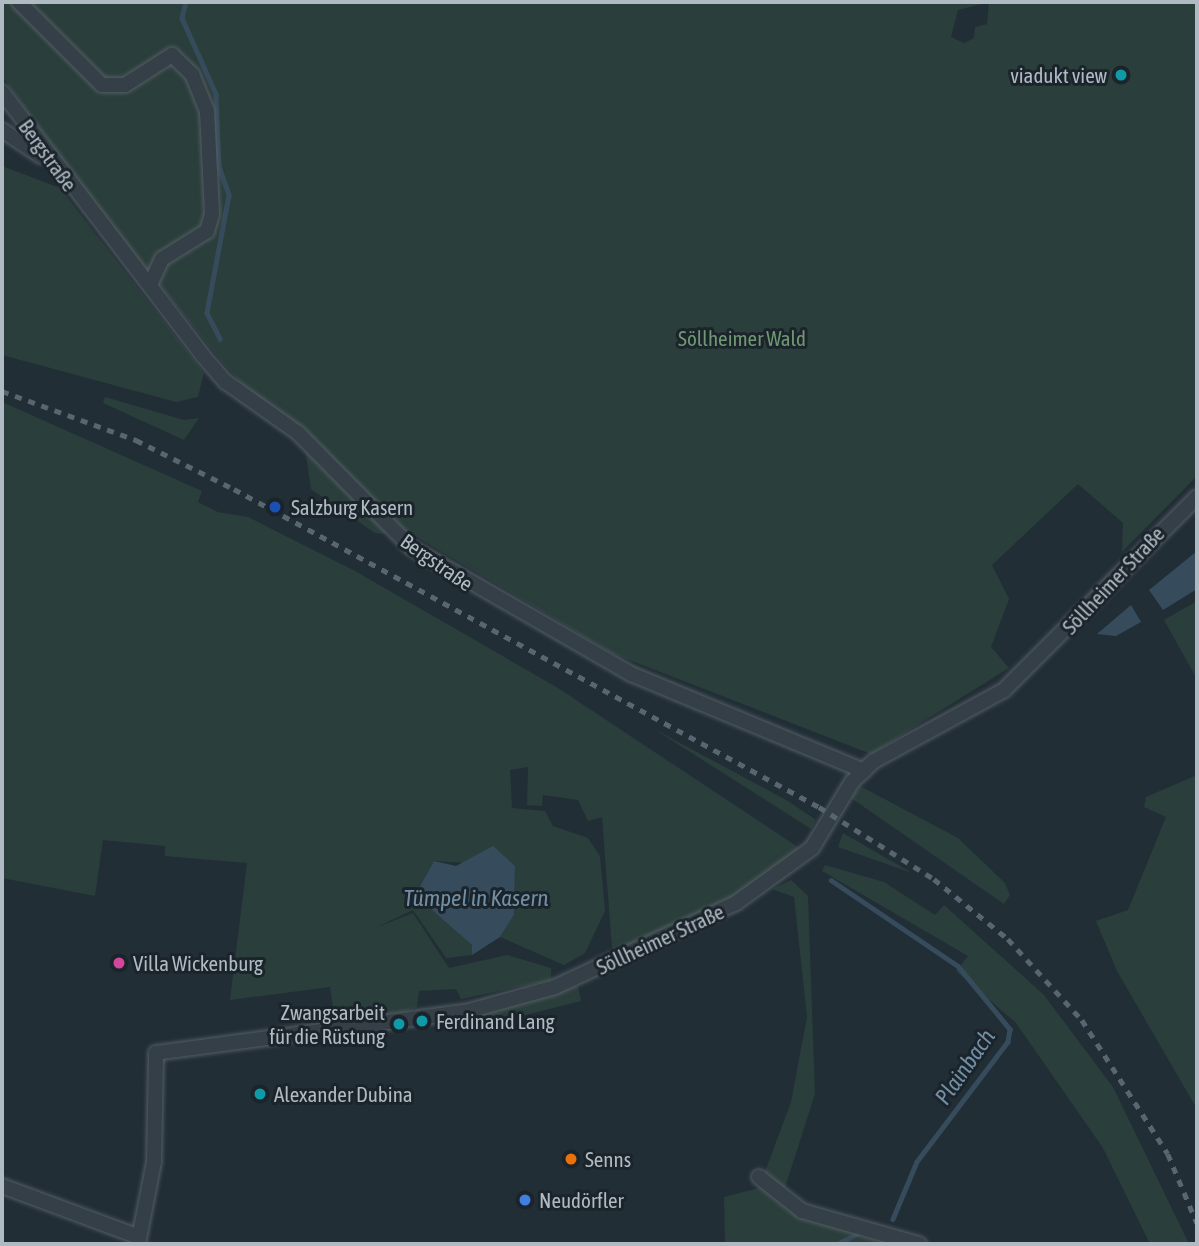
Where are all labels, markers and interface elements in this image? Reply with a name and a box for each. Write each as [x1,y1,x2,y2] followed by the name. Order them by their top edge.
[1010,62,1107,88] place label: viadukt view
[1113,67,1129,83] marker: viadukt view
[14,114,82,196] street label: Bergstraße
[678,325,806,351] park label: Söllheimer Wald
[291,494,413,520] place label: Salzburg Kasern
[265,497,285,517] marker: Salzburg Kasern
[1057,521,1169,639] street label: Söllheimer Straße
[396,528,478,596] street label: Bergstraße
[404,884,548,912] water label: Tümpel in Kasern
[592,898,728,980] street label: Söllheimer Straße
[133,950,263,976] place label: Villa Wickenburg
[111,955,127,971] marker: Villa Wickenburg
[269,999,385,1049] place label: Zwangsarbeit für die Rüstung
[436,1008,555,1034] place label: Ferdinand Lang
[414,1013,430,1029] marker: Ferdinand Lang
[391,1016,407,1032] marker: Zwangsarbeit für die Rüstung
[929,1024,1001,1110] water label: Plainbach
[274,1081,413,1107] place label: Alexander Dubina
[252,1086,268,1102] marker: Alexander Dubina
[585,1146,631,1172] place label: Senns
[563,1151,579,1167] marker: Senns
[539,1187,624,1213] place label: Neudörfler
[517,1192,533,1208] marker: Neudörfler

